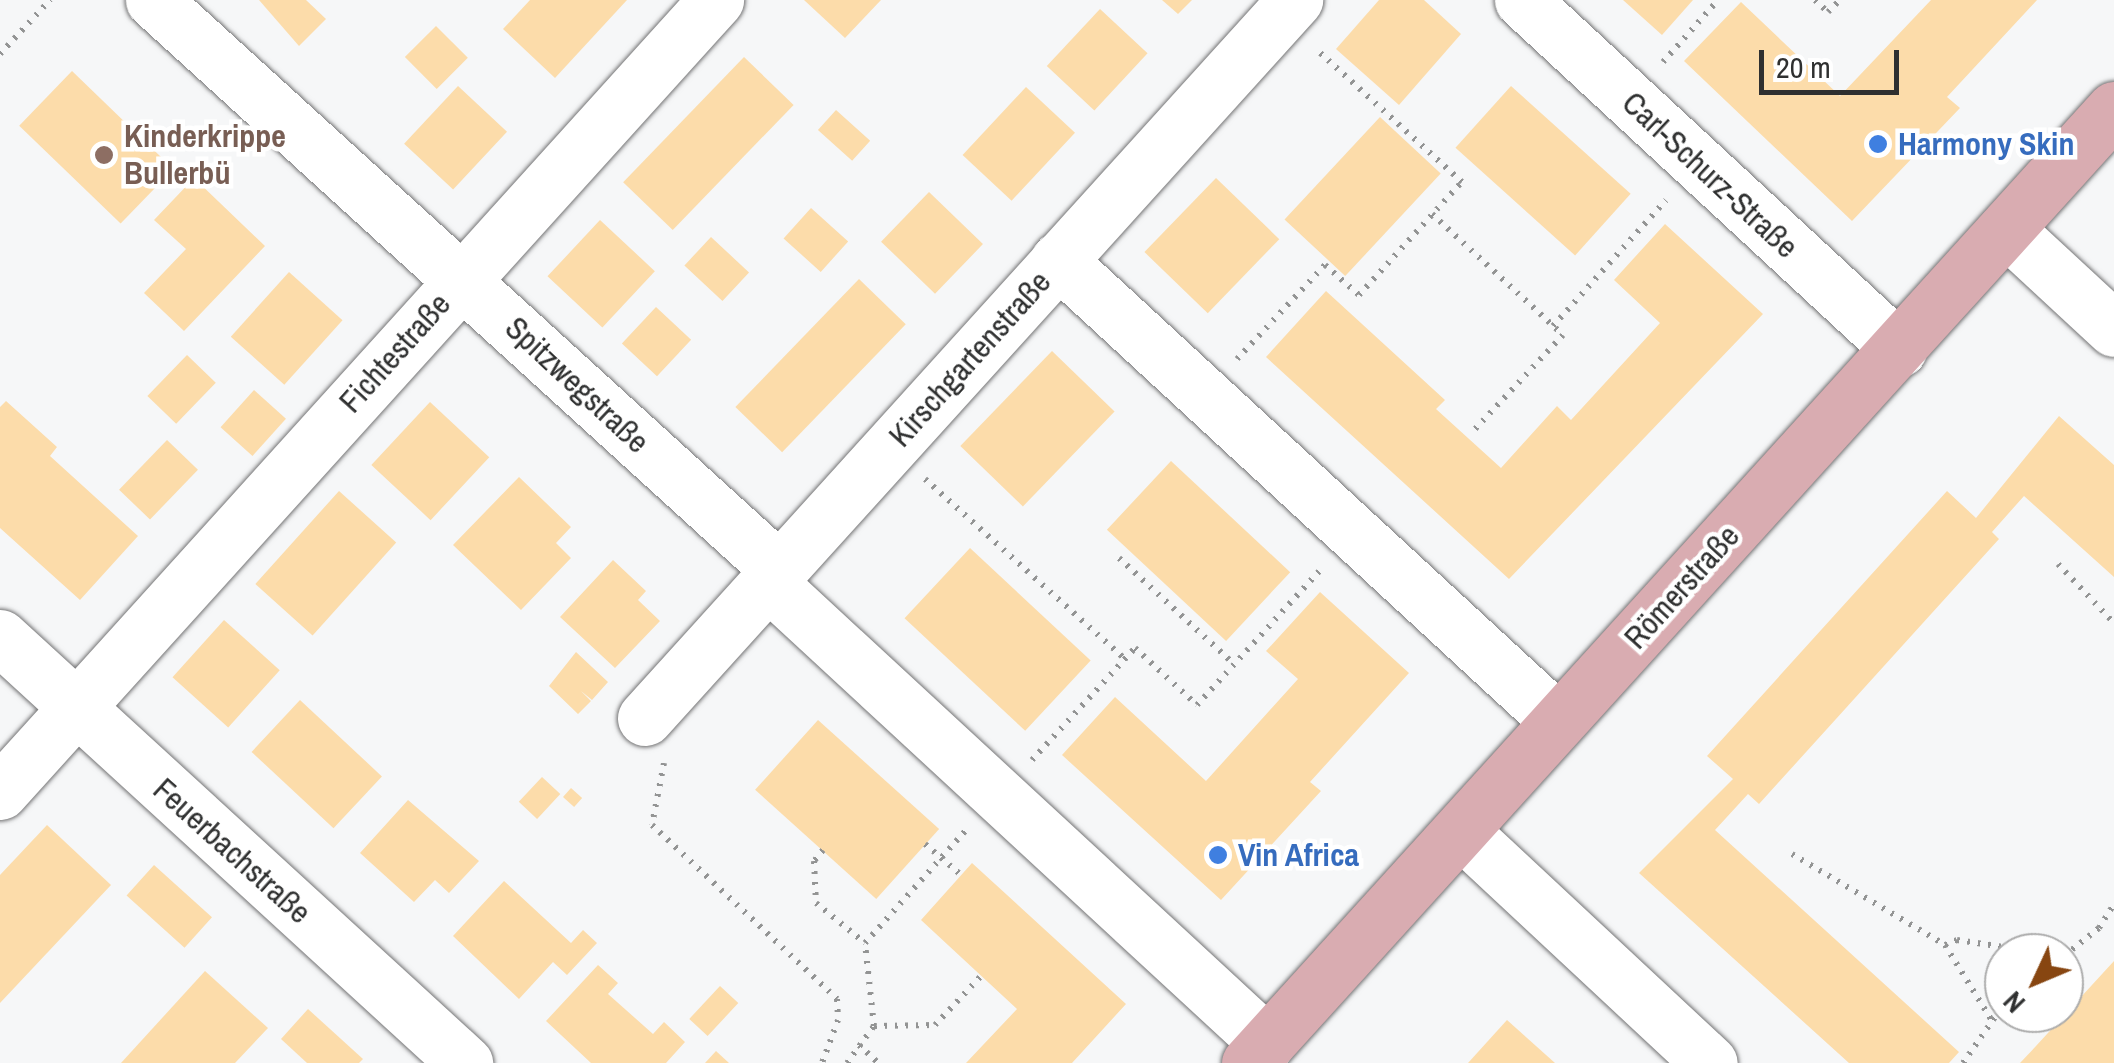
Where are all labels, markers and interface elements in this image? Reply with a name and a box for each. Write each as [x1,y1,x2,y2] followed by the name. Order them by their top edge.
[1764,30,1904,92] scale bar
[1776,47,1831,87] text: 20 m
[1614,84,1806,266] street label: Carl-Schurz-Straße
[124,118,286,193] place label: Kinderkrippe Bullerbü
[1898,125,2074,163] place label: Harmony Skin
[1867,133,1889,155] marker: Harmony Skin
[93,144,115,166] marker: Kinderkrippe Bullerbü
[881,263,1059,455] street label: Kirschgartenstraße
[331,285,459,421] street label: Fichtestraße
[497,309,657,461] street label: Spitzwegstraße
[1617,517,1747,657] street label: Römerstraße
[145,770,319,932] street label: Feuerbachstraße
[1238,836,1360,874] place label: Vin Africa
[1207,844,1229,866] marker: Vin Africa
[1984,933,2084,1033] north arrow
[1994,983,2033,1022] text: N

